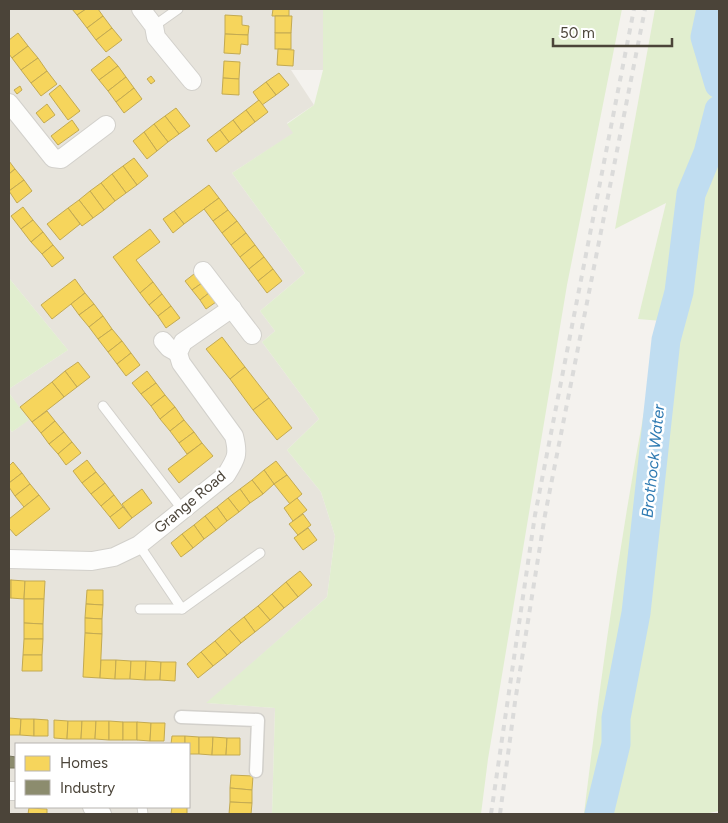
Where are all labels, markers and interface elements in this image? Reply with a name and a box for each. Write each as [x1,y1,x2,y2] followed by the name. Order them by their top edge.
[553,15,672,47] scale bar
[560,24,595,42] text: 50 m
[638,403,668,519] water label: Brothock Water
[151,467,229,537] street label: Grange Road
[15,743,190,808] legend
[60,754,108,772] text: Homes
[60,779,115,797] text: Industry

